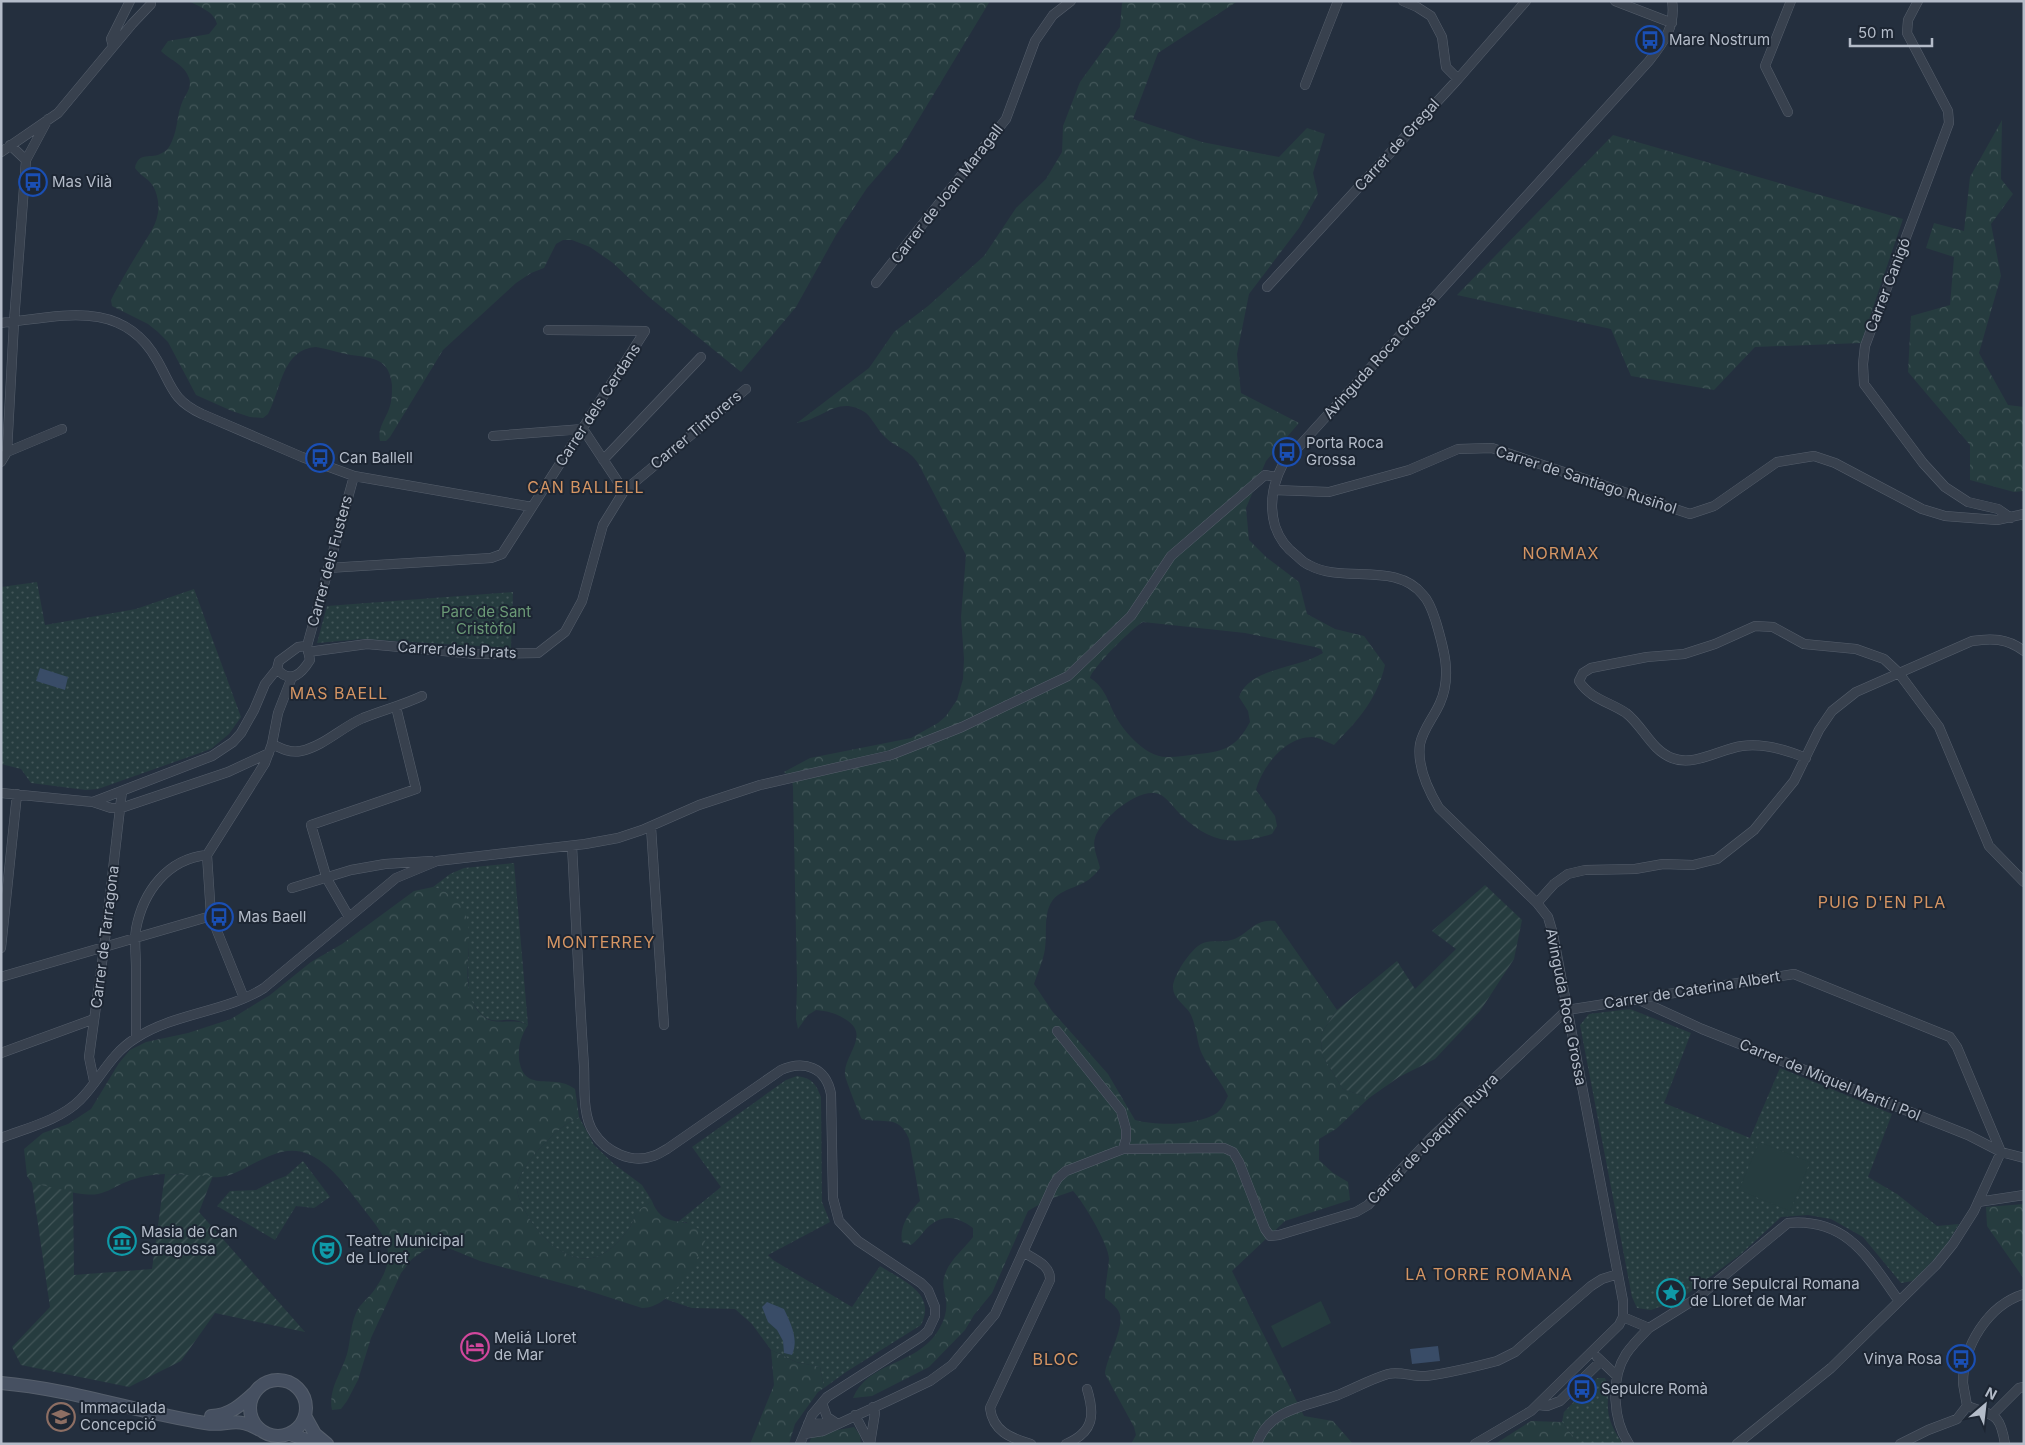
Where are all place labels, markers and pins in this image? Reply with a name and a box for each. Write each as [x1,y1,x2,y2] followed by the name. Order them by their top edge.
[1635,25,1665,55] bus stop icon: Mare Nostrum
[1669,30,1770,49] place label: Mare Nostrum
[18,167,48,197] bus stop icon: Mas Vilà
[52,172,112,191] place label: Mas Vilà
[1306,433,1384,469] place label: Porta Roca Grossa
[1272,437,1302,467] bus stop icon: Porta Roca Grossa
[305,443,335,473] bus stop icon: Can Ballell
[339,448,413,467] place label: Can Ballell
[204,902,234,932] bus stop icon: Mas Baell
[238,907,306,926] place label: Mas Baell
[141,1222,238,1258] place label: Masia de Can Saragossa
[107,1226,137,1256] museum icon: Masia de Can Saragossa
[346,1231,464,1267] place label: Teatre Municipal de Lloret
[312,1235,342,1265] theatre icon: Teatre Municipal de Lloret
[1690,1274,1860,1310] place label: Torre Sepulcral Romana de Lloret de Mar
[1656,1278,1686,1308] place icon: Torre Sepulcral Romana de Lloret de Mar
[494,1328,576,1364] place label: Meliá Lloret de Mar
[460,1332,490,1362] hotel icon: Meliá Lloret de Mar
[1946,1344,1976,1374] bus stop icon: Vinya Rosa
[1864,1349,1942,1368] place label: Vinya Rosa
[1567,1374,1597,1404] bus stop icon: Sepulcre Romà
[1601,1379,1708,1398] place label: Sepulcre Romà
[80,1398,166,1434] place label: Immaculada Concepció
[46,1402,76,1432] school or university icon: Immaculada Concepció

